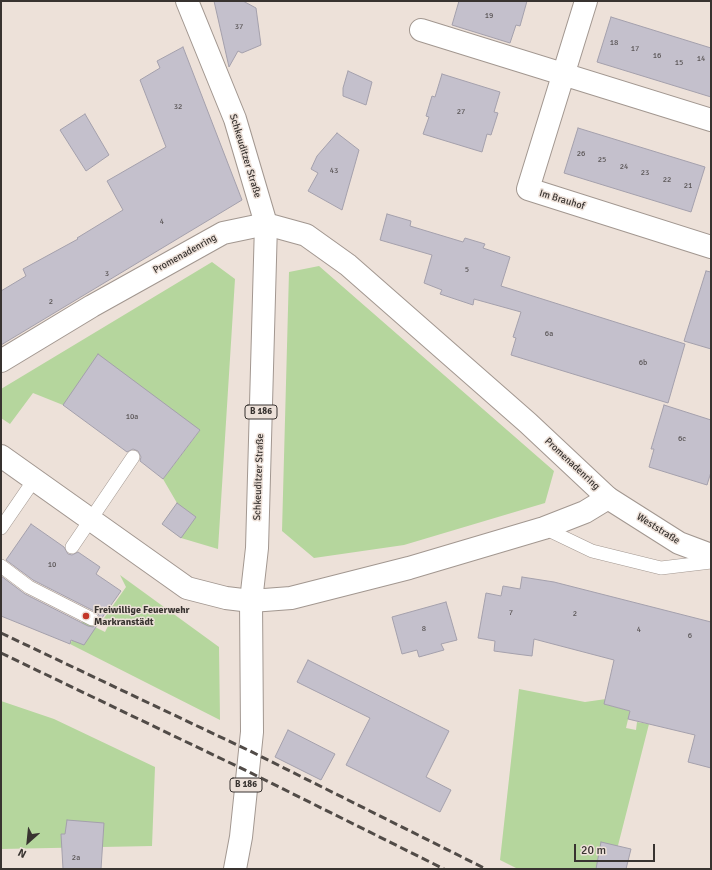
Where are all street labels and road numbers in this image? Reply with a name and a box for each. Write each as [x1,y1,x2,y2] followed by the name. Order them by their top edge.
[227,113,263,199] street label: Schkeuditzer Straße
[538,187,586,213] street label: Im Brauhof
[151,232,219,276] street label: Promenadenring
[245,405,277,419] road number: B 186
[251,433,267,521] street label: Schkeuditzer Straße
[542,435,602,493] street label: Promenadenring
[634,511,682,547] street label: Weststraße
[230,778,262,792] road number: B 186

